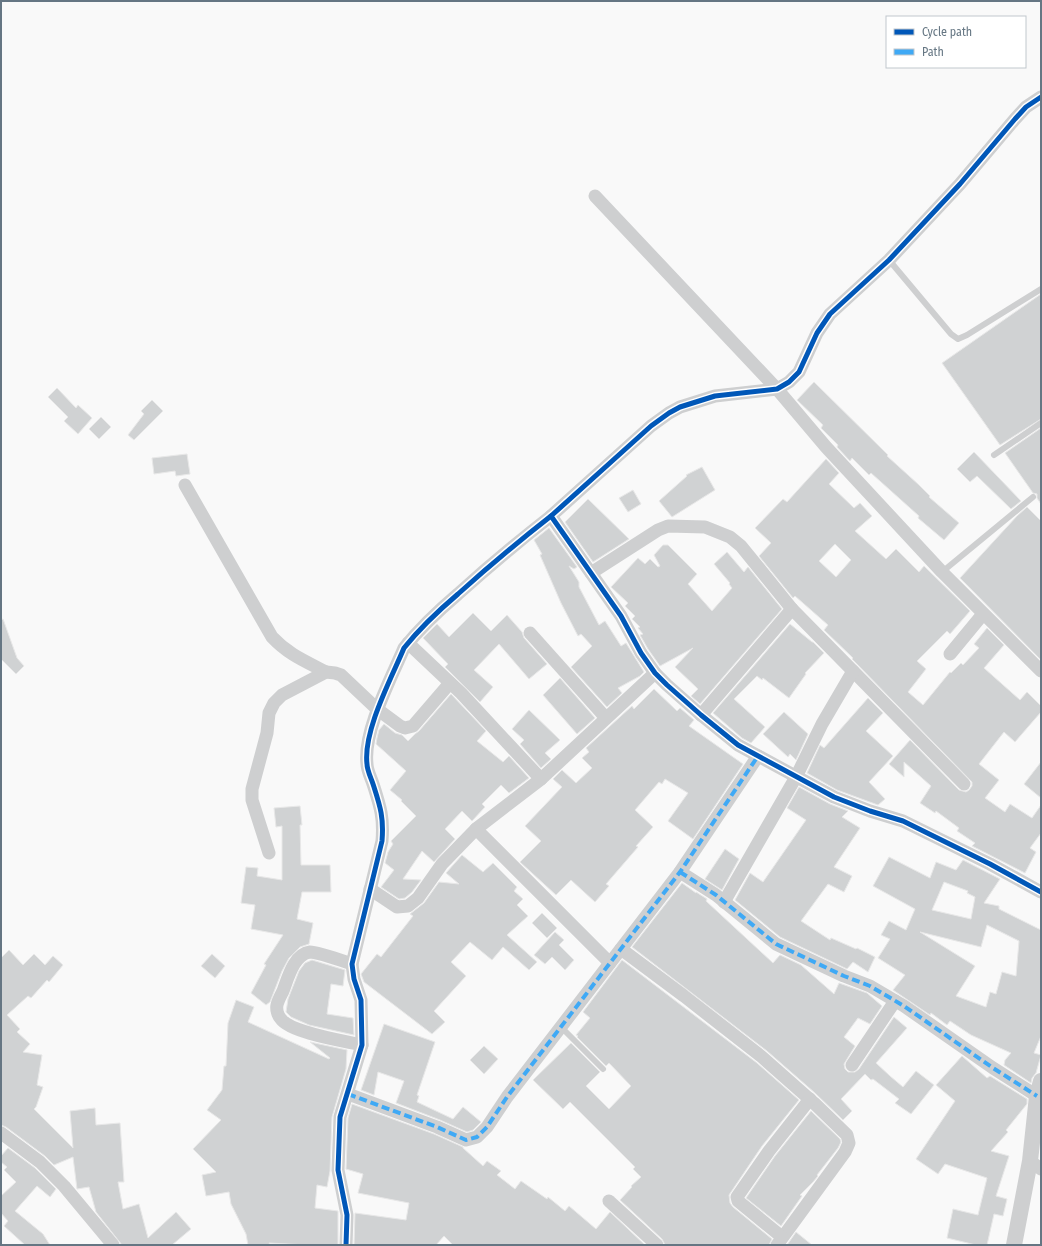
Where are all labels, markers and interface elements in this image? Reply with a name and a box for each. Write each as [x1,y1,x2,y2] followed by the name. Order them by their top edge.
[886,16,1026,68] legend
[922,25,972,39] text: Cycle path
[922,45,944,59] text: Path

